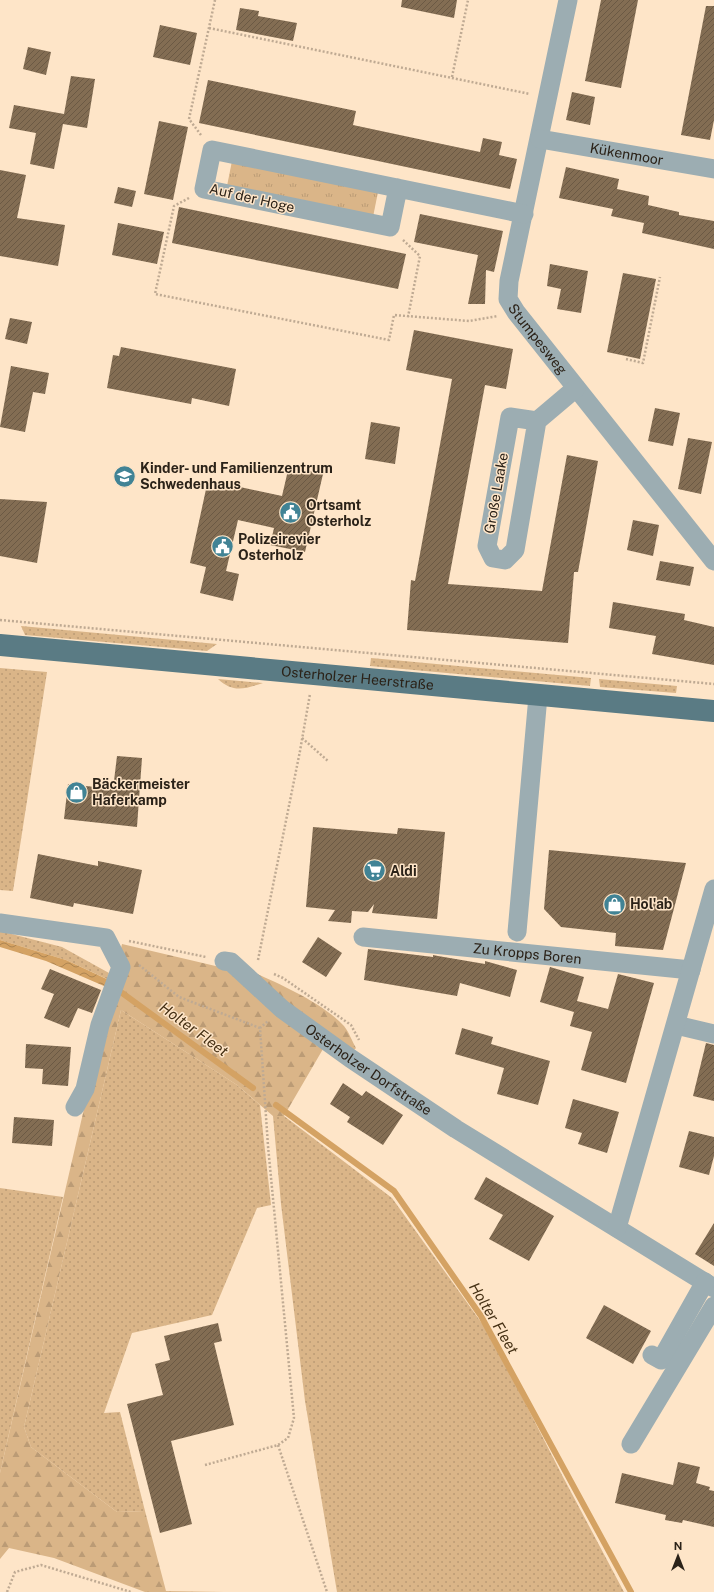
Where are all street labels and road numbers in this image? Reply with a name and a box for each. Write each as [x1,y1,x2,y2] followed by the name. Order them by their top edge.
[589,140,665,168] street label: Kükenmoor
[208,180,296,216] street label: Auf der Hoge
[505,301,571,378] street label: Stumpesweg
[481,451,511,535] street label: Große Laake
[280,663,435,693] street label: Osterholzer Heerstraße
[472,940,582,967] street label: Zu Kropps Boren
[302,1020,435,1119] street label: Osterholzer Dorfstraße

